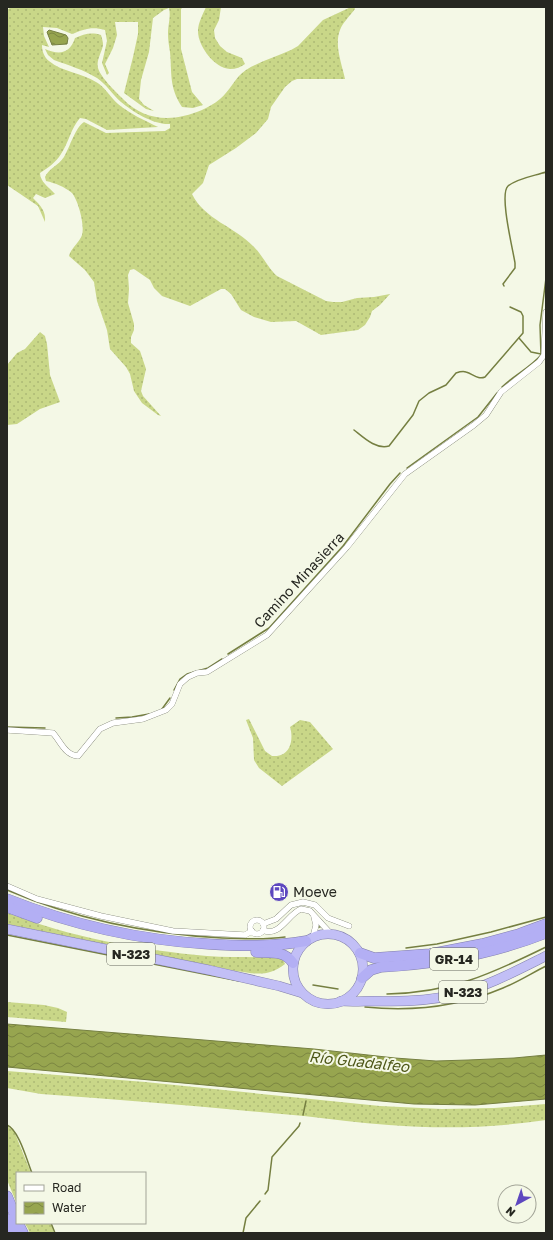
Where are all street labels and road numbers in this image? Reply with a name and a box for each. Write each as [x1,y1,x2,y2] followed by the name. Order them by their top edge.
[250,528,347,631] street label: Camino Minasierra
[107,943,155,965] road number: N-323
[430,948,478,970] road number: GR-14
[439,981,487,1003] road number: N-323

